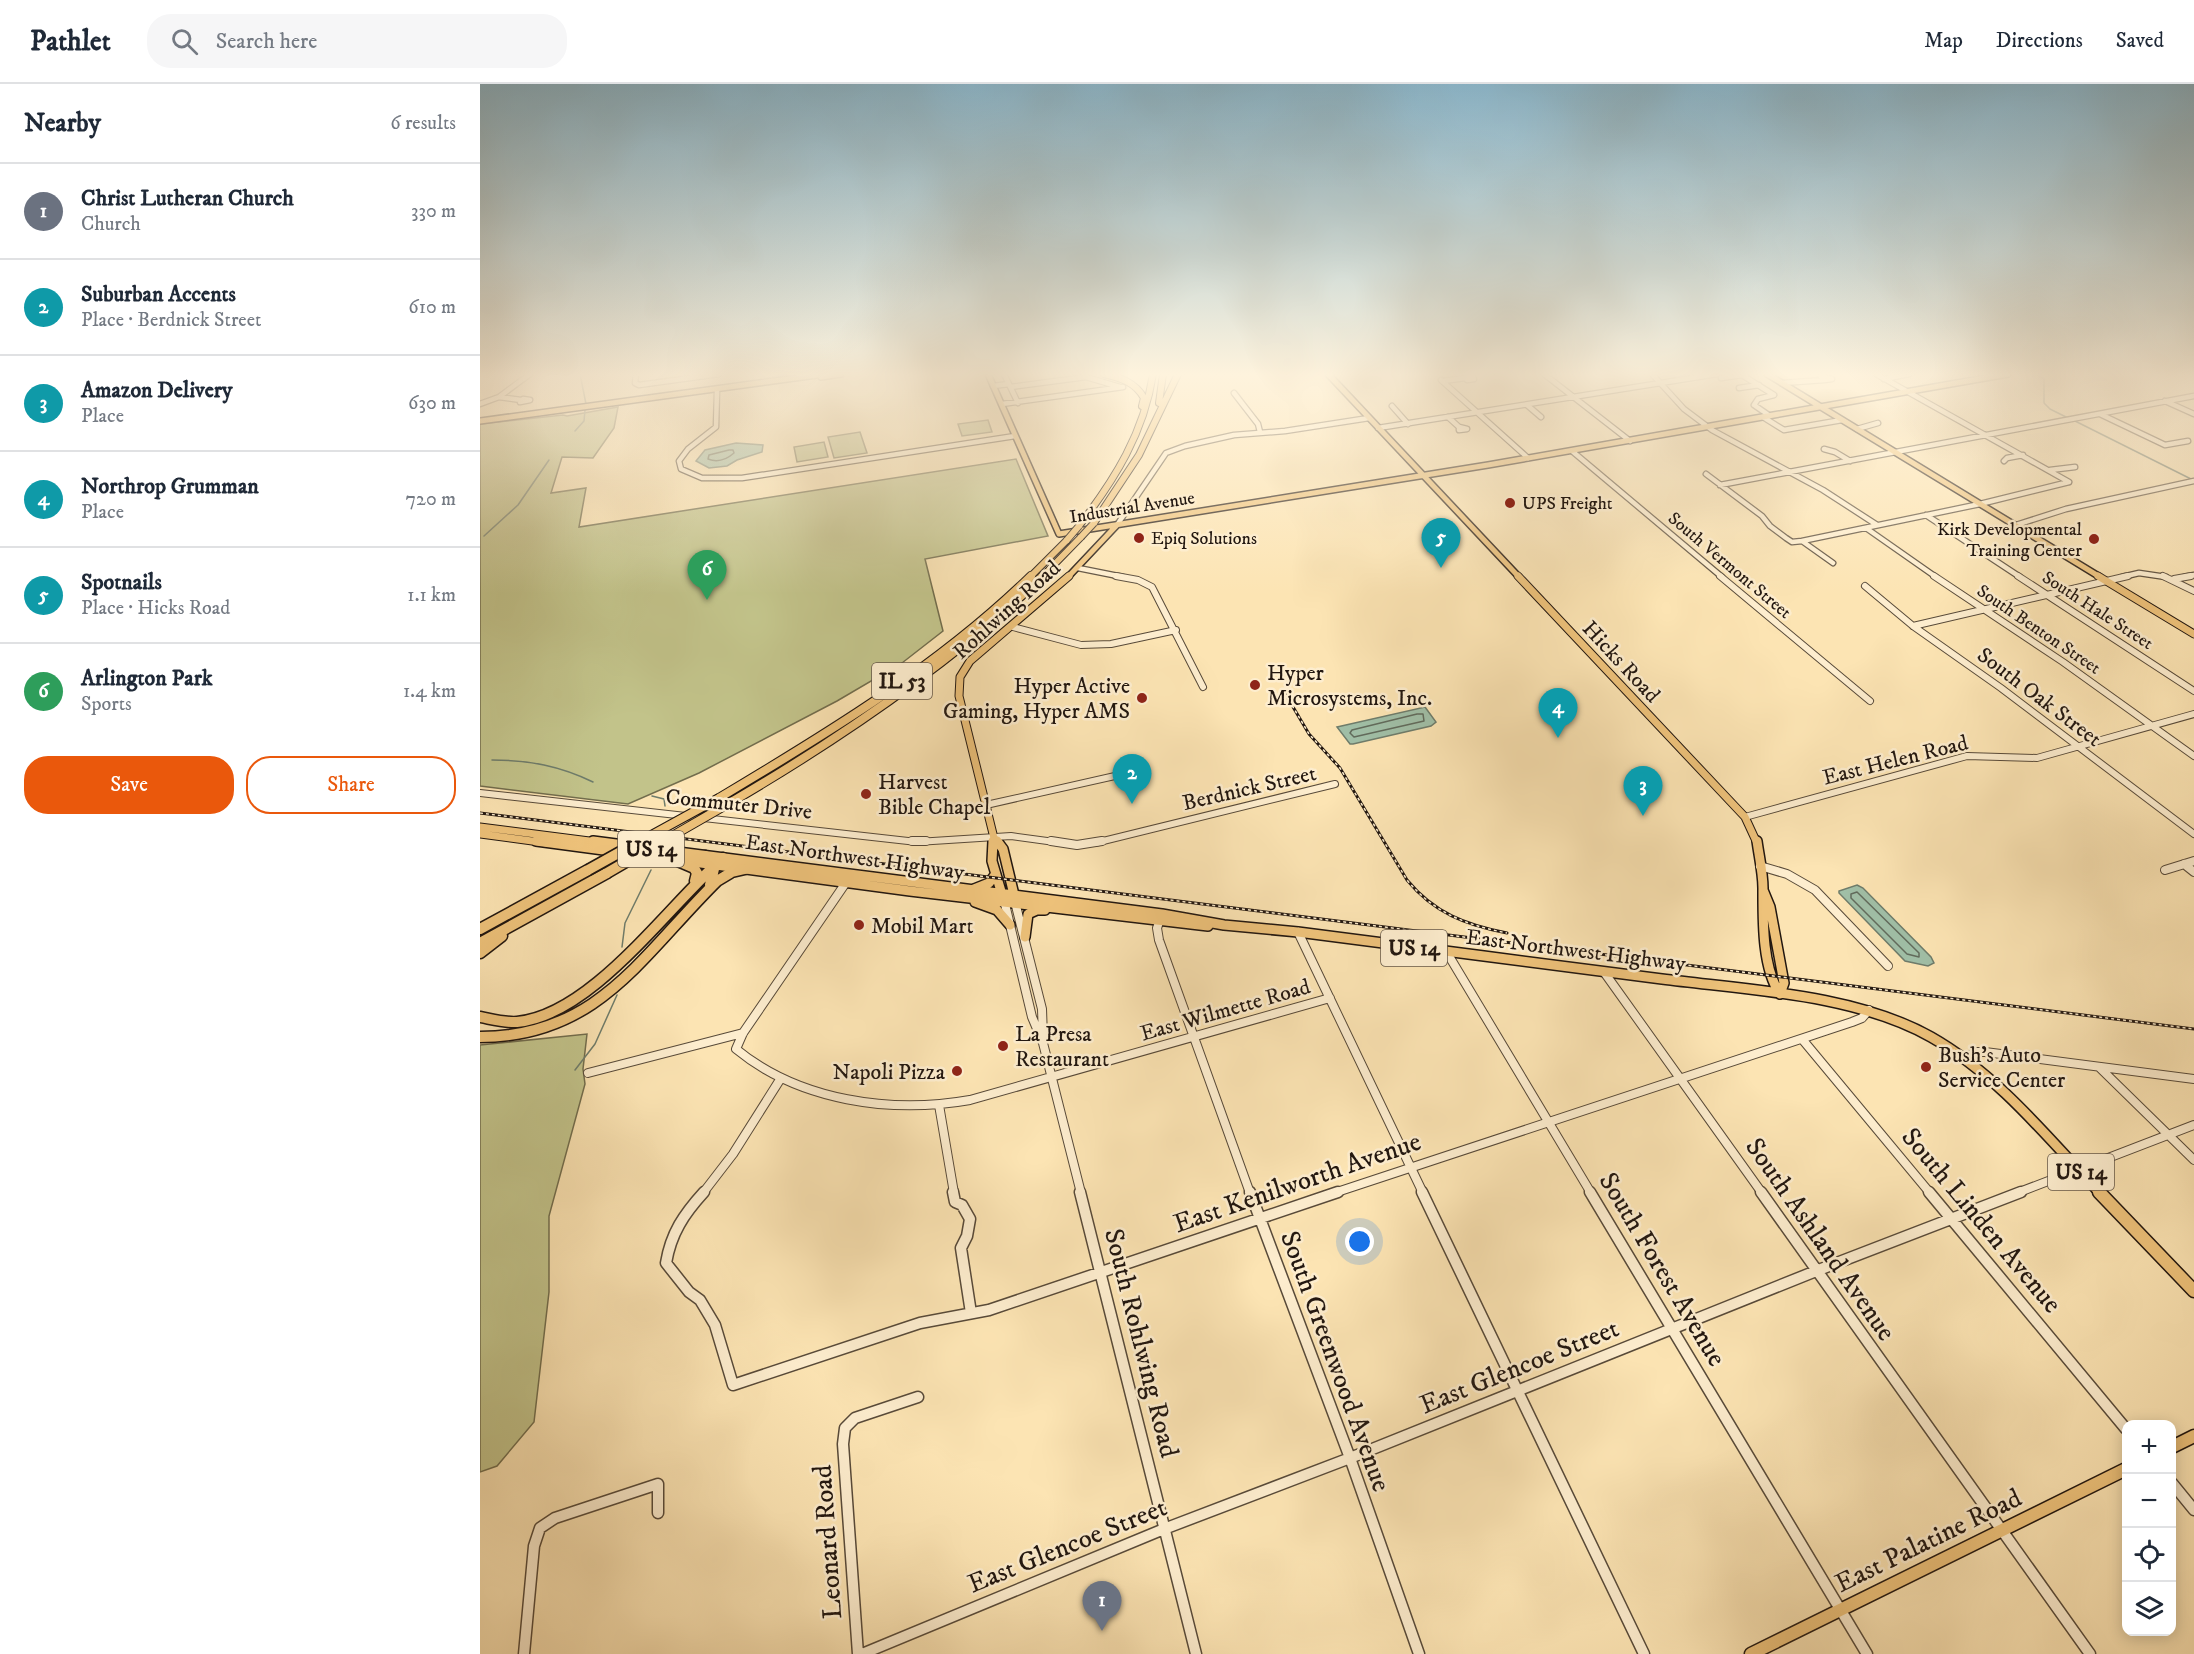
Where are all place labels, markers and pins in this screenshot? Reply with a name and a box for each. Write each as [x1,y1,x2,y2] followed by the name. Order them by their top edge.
[1522,493,1613,515] place label: UPS Freight
[1503,496,1517,510] marker: UPS Freight
[1422,518,1460,568] pin: 5
[1937,519,2083,562] place label: Kirk Developmental Training Center
[1151,528,1257,550] place label: Epiq Solutions
[1132,531,1146,545] marker: Epiq Solutions
[2087,532,2101,546] marker: Kirk Developmental Training Center
[688,550,726,600] pin: 6
[1267,660,1432,712] place label: Hyper Microsystems, Inc.
[943,673,1130,725] place label: Hyper Active Gaming, Hyper AMS
[1248,678,1262,692] marker: Hyper Microsystems, Inc.
[1538,688,1578,738] pin: 4
[1135,691,1149,705] marker: Hyper Active Gaming, Hyper AMS
[1112,754,1152,804] pin: 2
[1624,766,1662,816] pin: 3
[878,769,991,821] place label: Harvest Bible Chapel
[859,787,873,801] marker: Harvest Bible Chapel
[871,913,973,940] place label: Mobil Mart
[852,918,866,932] marker: Mobil Mart
[1015,1021,1109,1073] place label: La Presa Restaurant
[996,1039,1010,1053] marker: La Presa Restaurant
[1938,1042,2066,1094] place label: Bush's Auto Service Center
[833,1059,946,1086] place label: Napoli Pizza
[1919,1060,1933,1074] marker: Bush's Auto Service Center
[950,1064,964,1078] marker: Napoli Pizza
[1082,1582,1122,1631] pin: 1

